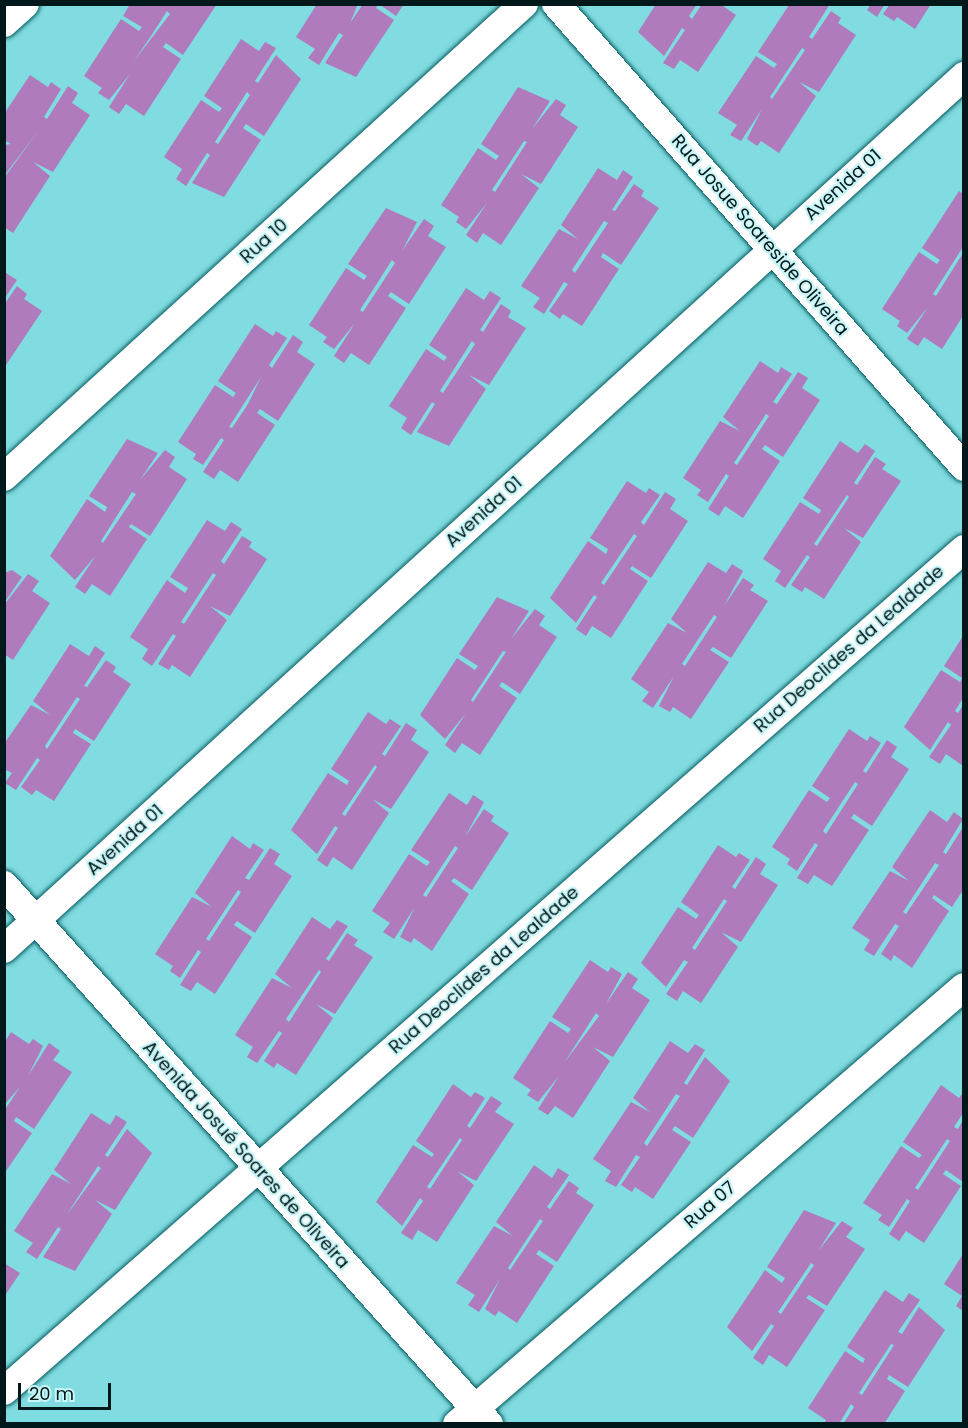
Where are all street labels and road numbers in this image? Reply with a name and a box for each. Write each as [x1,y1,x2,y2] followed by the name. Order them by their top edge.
[667,130,853,340] street label: Rua Josue Soareside Oliveira
[800,145,886,225] street label: Avenida 01
[236,214,292,268] street label: Rua 10
[441,472,527,552] street label: Avenida 01
[750,561,948,737] street label: Rua Deoclides da Lealdade
[82,800,168,880] street label: Avenida 01
[385,882,583,1058] street label: Rua Deoclides da Lealdade
[138,1037,354,1273] street label: Avenida Josué Soares de Oliveira
[680,1177,740,1233] street label: Rua 07

